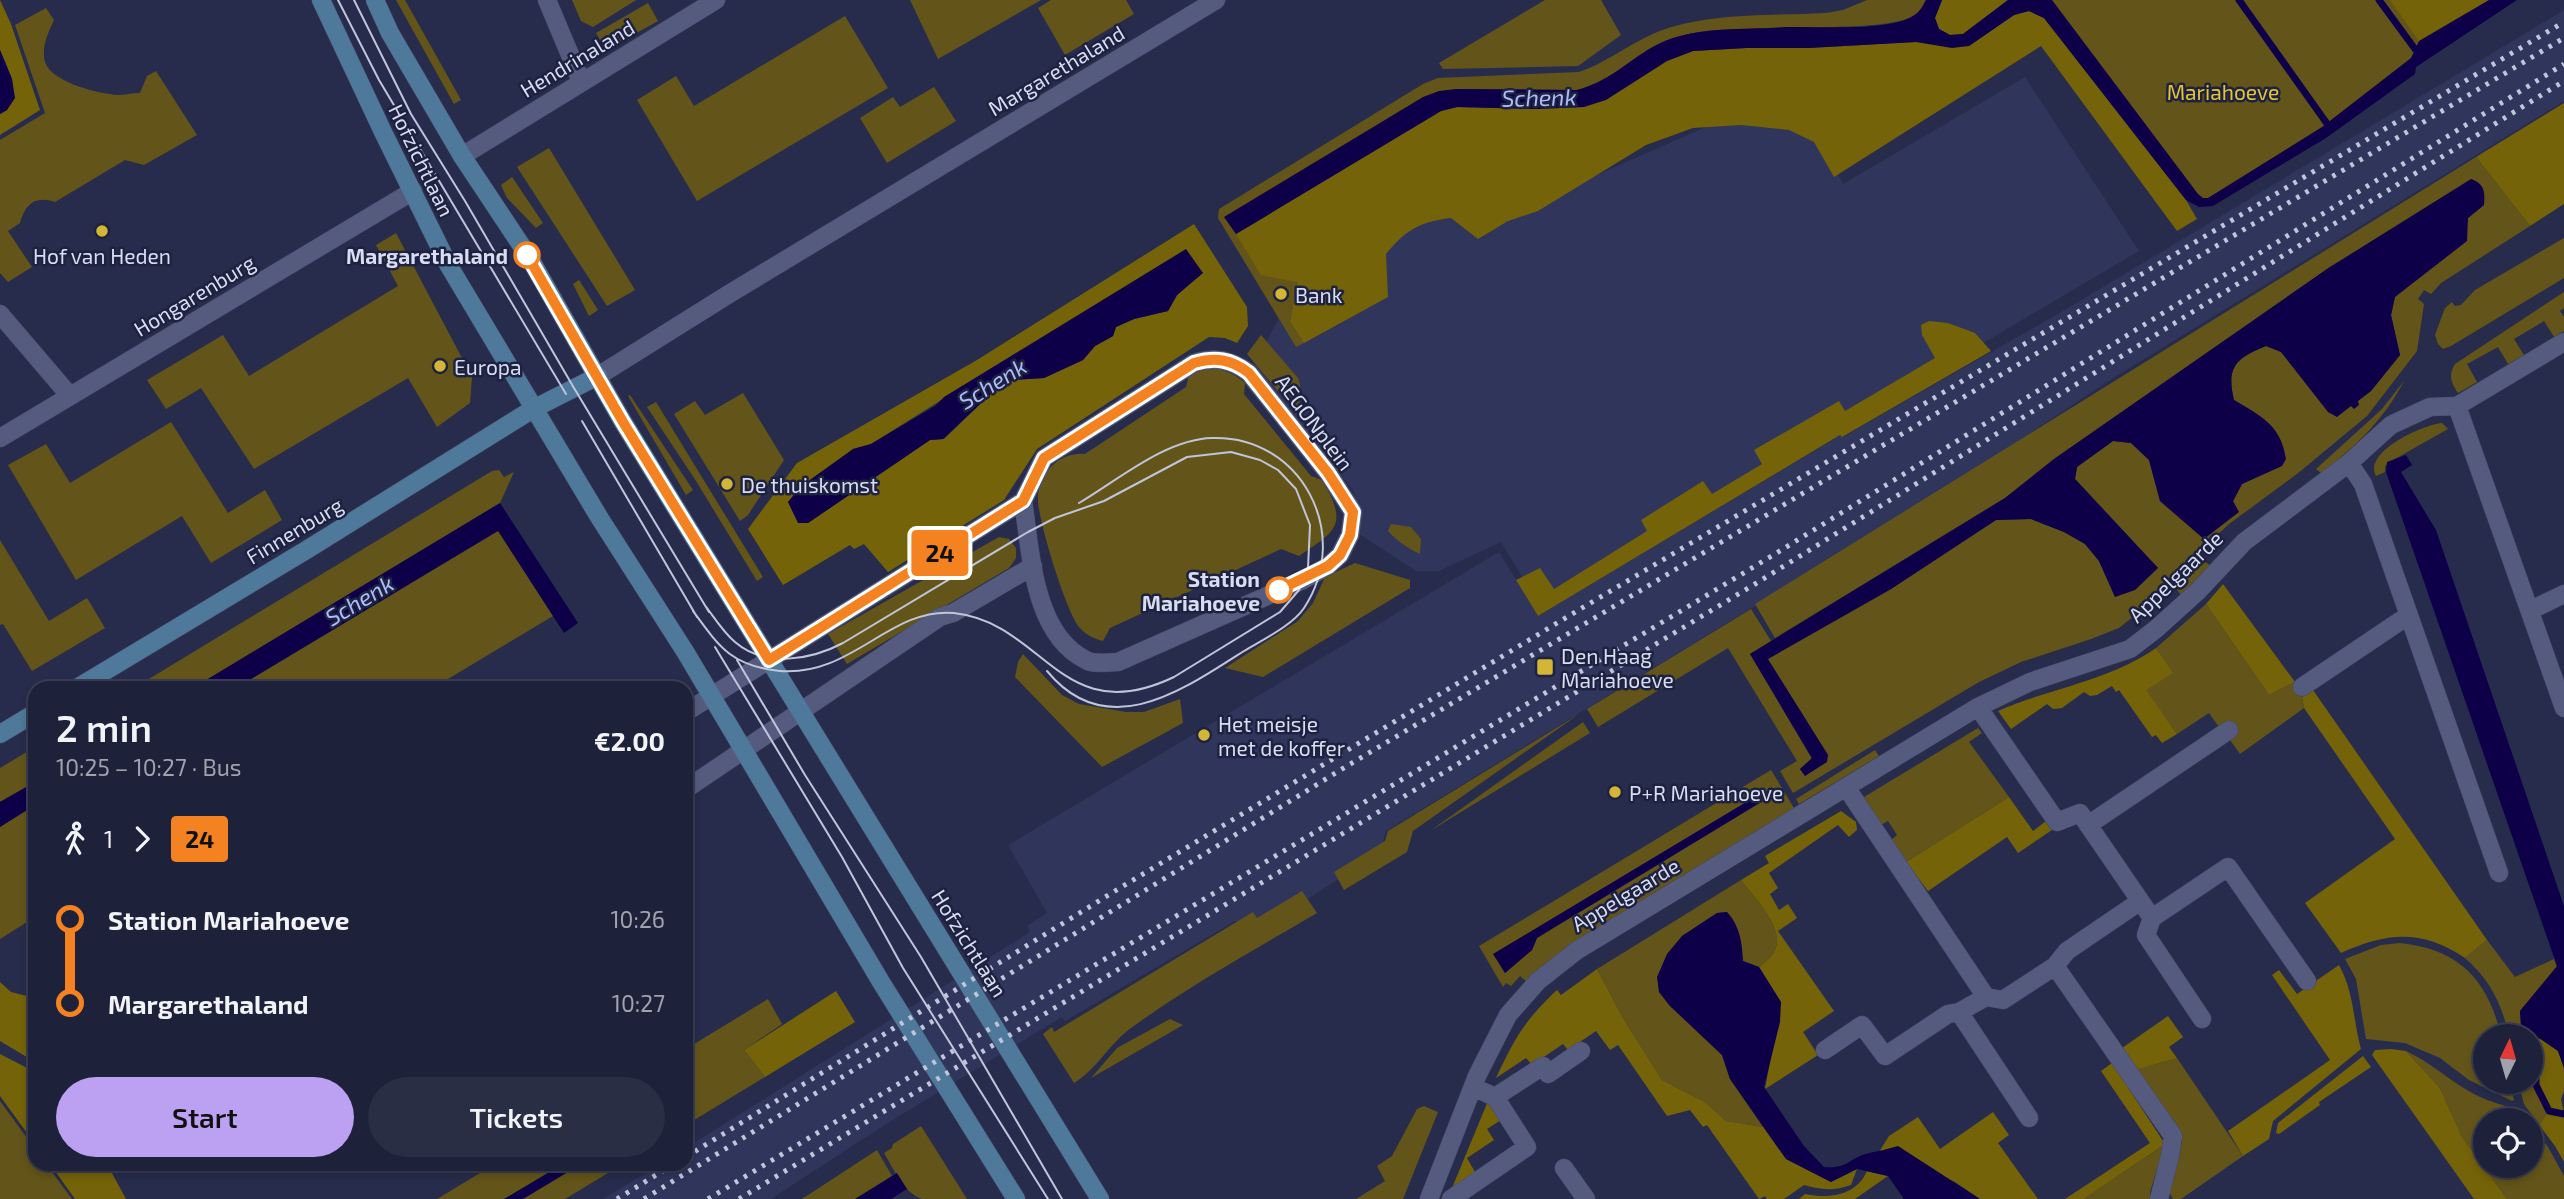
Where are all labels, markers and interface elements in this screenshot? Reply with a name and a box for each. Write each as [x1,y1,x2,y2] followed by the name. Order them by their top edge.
[515,14,639,102] street label: Hendrinaland
[983,19,1129,121] street label: Margarethaland
[2167,79,2279,104] park label: Mariahoeve
[1501,82,1577,112] water label: Schenk
[384,100,460,220] street label: Hofzichtlaan
[94,223,110,239] marker: Hof van Heden
[514,242,540,268] marker: Margarethaland
[33,243,171,268] place label: Hof van Heden
[346,243,508,268] place label: Margarethaland
[129,249,259,341] street label: Hongarenburg
[1295,282,1343,307] place label: Bank
[1273,286,1289,302] marker: Bank
[953,351,1031,415] water label: Schenk
[454,354,522,379] place label: Europa
[432,358,448,374] marker: Europa
[1271,369,1359,475] street label: AEGONplein
[741,472,878,497] place label: De thuiskomst
[719,476,735,492] marker: De thuiskomst
[241,491,347,569] street label: Finnenburg
[2123,525,2227,627] street label: Appelgaarde
[908,530,972,576] line badge: 24
[925,538,955,567] text: 24
[1142,566,1260,615] place label: Station Mariahoeve
[320,569,398,631] water label: Schenk
[1266,577,1292,603] marker: Station Mariahoeve
[1561,643,1674,692] place label: Den Haag Mariahoeve
[1535,657,1555,677] marker: Den Haag Mariahoeve
[56,704,152,750] text: 2 min
[1218,711,1346,760] place label: Het meisje met de koffer
[594,725,665,756] text: €2.00
[1196,727,1212,743] marker: Het meisje met de koffer
[56,753,241,781] text: 10:25 – 10:27 · Bus
[1629,780,1783,805] place label: P+R Mariahoeve
[1607,784,1623,800] marker: P+R Mariahoeve
[56,820,94,858] icon: walk
[123,820,161,858] icon: forward
[185,824,214,853] text: 24
[104,825,113,853] text: 1
[1567,852,1683,936] street label: Appelgaarde
[927,885,1013,1001] street label: Hofzichtlaan
[108,904,349,935] text: Station Mariahoeve
[610,905,665,933] text: 10:26
[108,988,309,1019] text: Margarethaland
[612,989,665,1017] text: 10:27
[2473,1024,2543,1094] north arrow
[2473,1024,2543,1178] map controls
[56,1077,354,1157] button: Start
[368,1077,665,1157] button: Tickets
[2473,1108,2543,1178] button: locate

